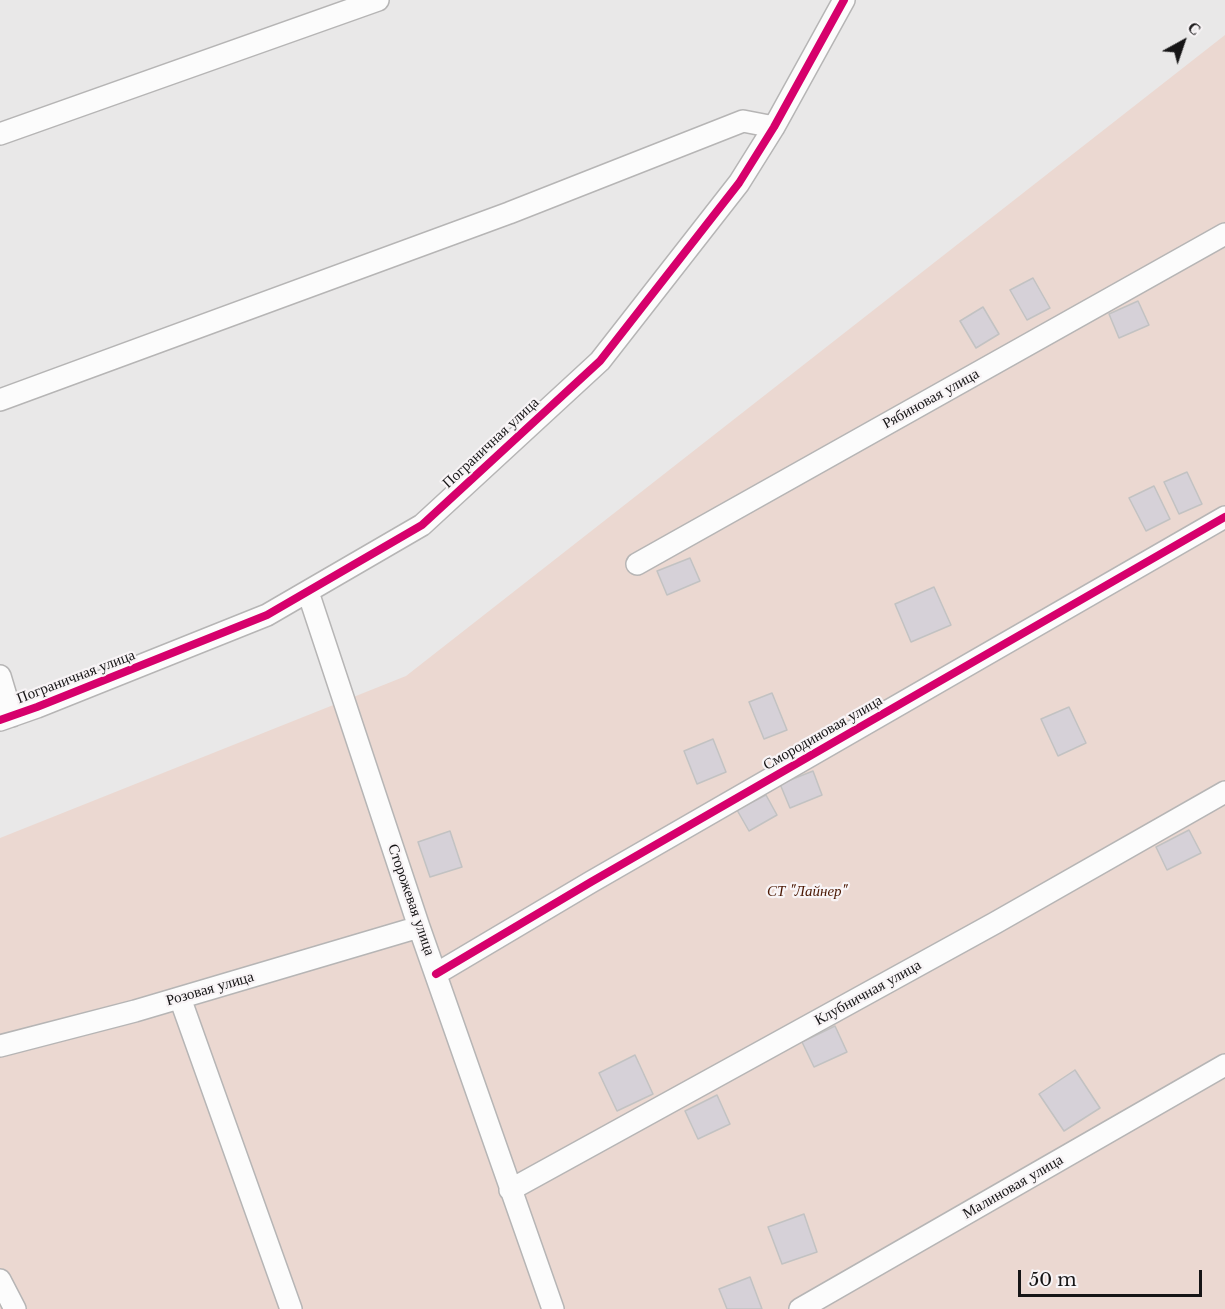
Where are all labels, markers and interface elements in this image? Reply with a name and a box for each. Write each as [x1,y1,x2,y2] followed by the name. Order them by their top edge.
[1153,12,1213,72] north arrow
[1184,17,1205,40] text: С
[880,365,982,433] street label: Рябиновая улица
[439,394,543,492] street label: Пограничная улица
[14,646,138,708] street label: Пограничная улица
[760,692,886,774] street label: Смородиновая улица
[383,842,439,958] street label: Сторожевая улица
[767,883,847,901] park label: СТ "Лайнер"
[812,956,924,1030] street label: Клубничная улица
[164,968,256,1010] street label: Розовая улица
[960,1151,1066,1223] street label: Малиновая улица
[1021,1258,1206,1296] scale bar
[1029,1269,1077,1291] text: 50 m

